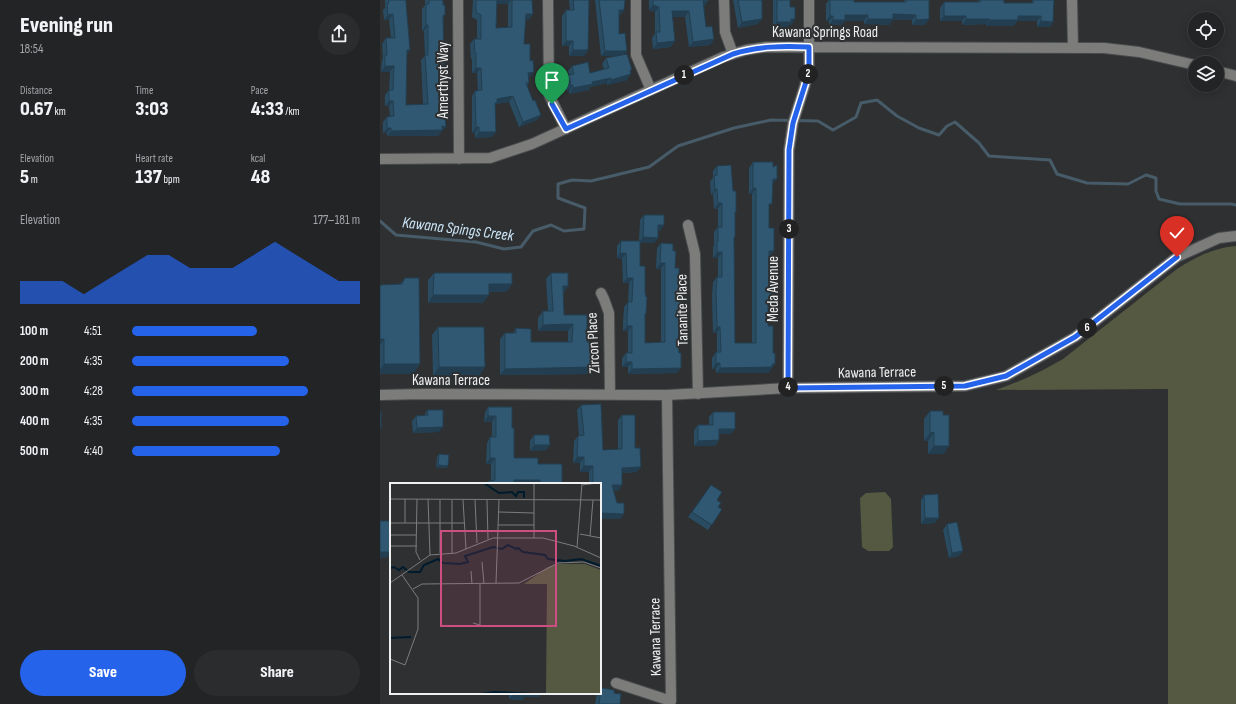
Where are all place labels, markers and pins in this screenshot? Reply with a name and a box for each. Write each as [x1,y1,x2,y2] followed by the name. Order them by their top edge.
[535,63,569,104] pin
[798,64,818,84] pin: 2
[674,65,694,85] pin: 1
[1160,216,1194,257] pin
[779,219,799,239] pin: 3
[1077,318,1097,338] pin: 6
[934,376,954,396] pin: 5
[778,377,798,397] pin: 4

